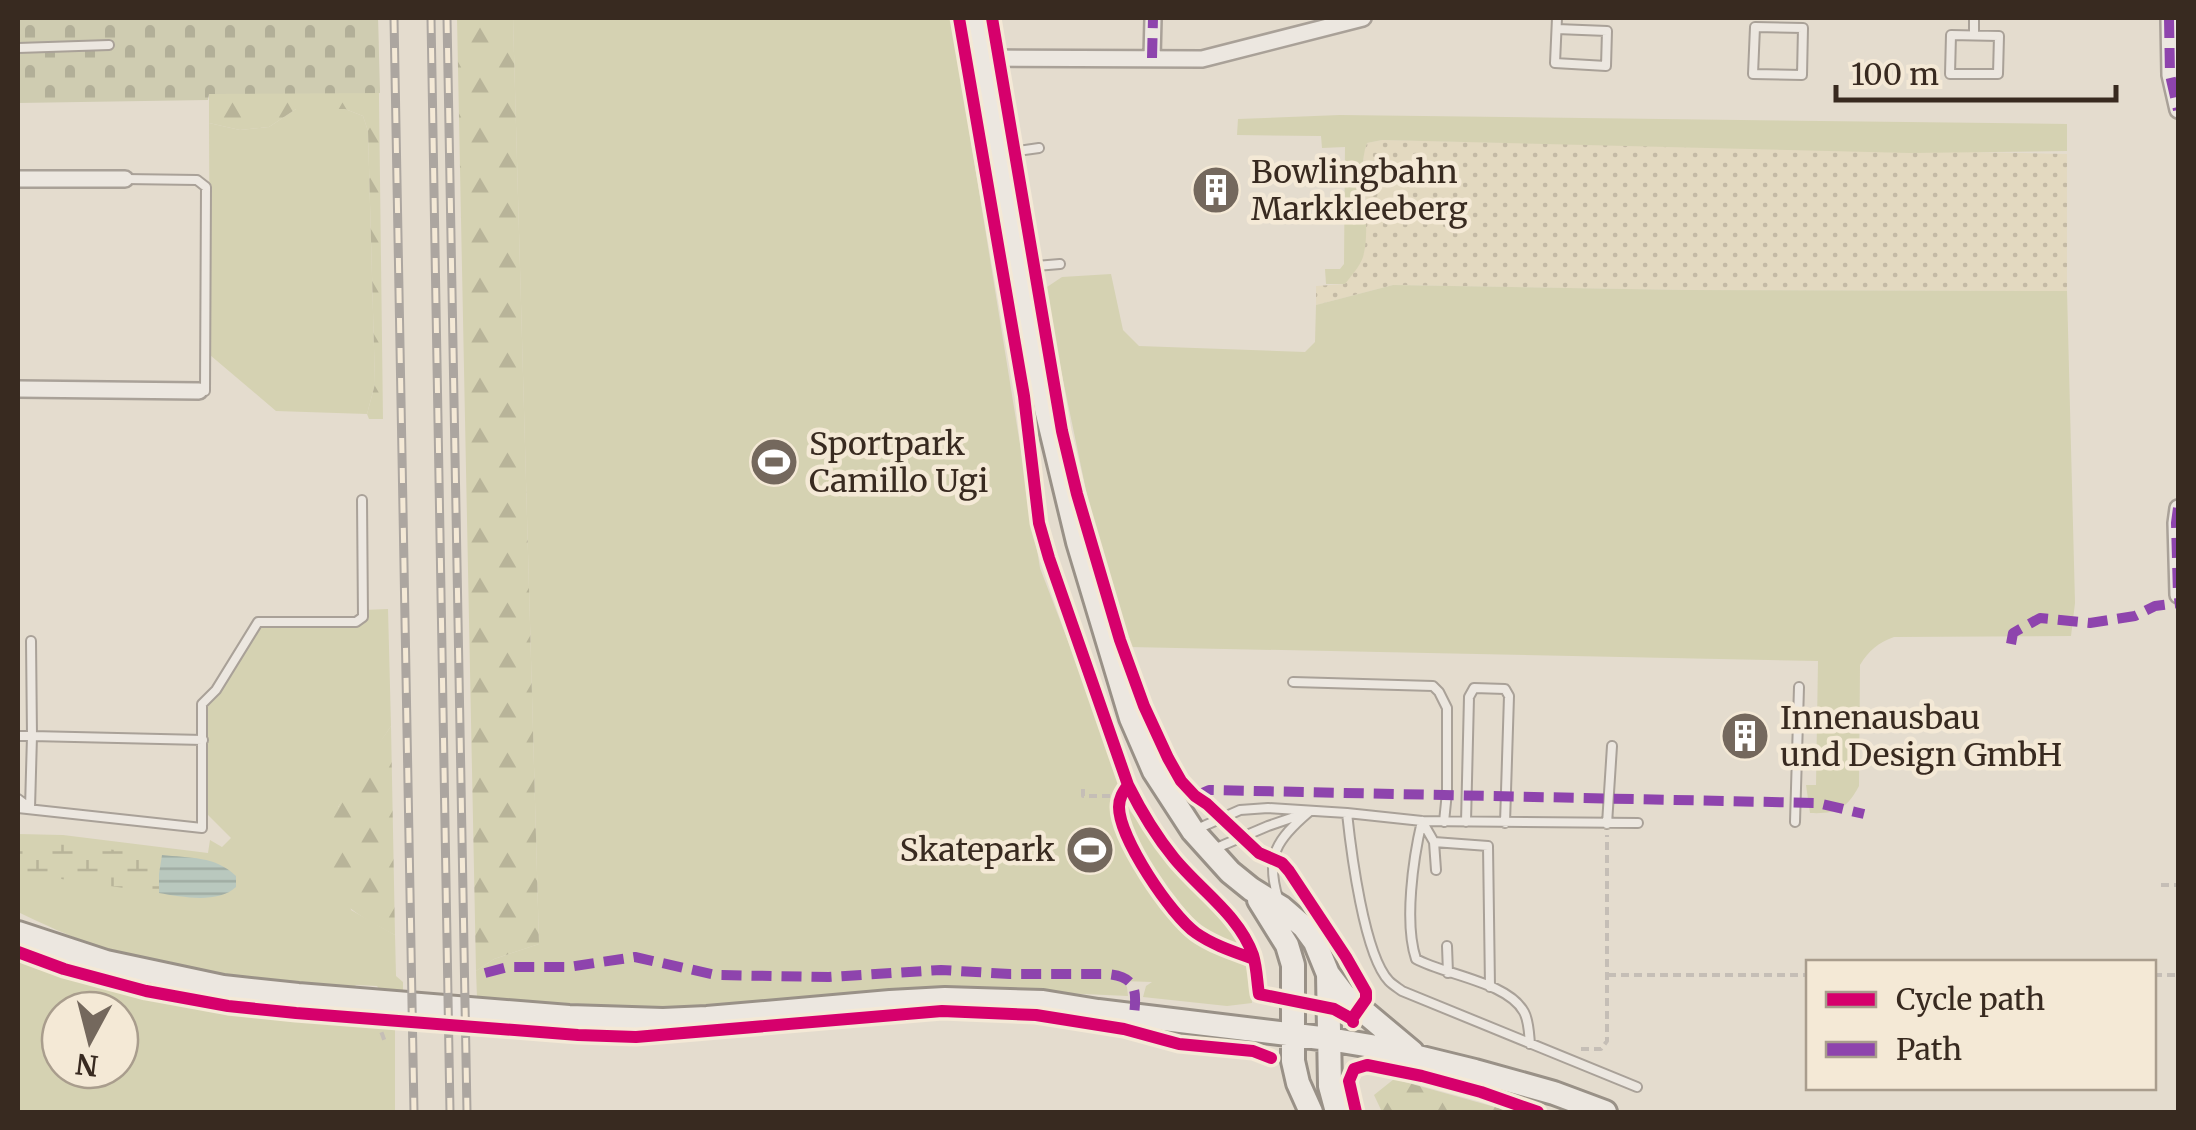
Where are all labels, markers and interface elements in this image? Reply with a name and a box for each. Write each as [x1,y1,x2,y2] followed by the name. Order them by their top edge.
[1836,40,2116,102] scale bar
[1851,55,1939,93] text: 100 m
[1251,152,1468,229] place label: Bowlingbahn Markkleeberg
[1190,164,1242,216] building icon: Bowlingbahn Markkleeberg
[809,424,988,501] place label: Sportpark Camillo Ugi
[748,436,800,488] sports icon: Sportpark Camillo Ugi
[1780,698,2062,775] place label: Innenausbau und Design GmbH
[1719,710,1771,762] building icon: Innenausbau und Design GmbH
[1064,824,1116,876] sports icon: Skatepark
[899,830,1056,870] place label: Skatepark
[1806,960,2156,1090] legend
[1896,980,2045,1018] text: Cycle path
[40,990,140,1090] north arrow
[1896,1030,1962,1068] text: Path
[74,1046,100,1084] text: N

